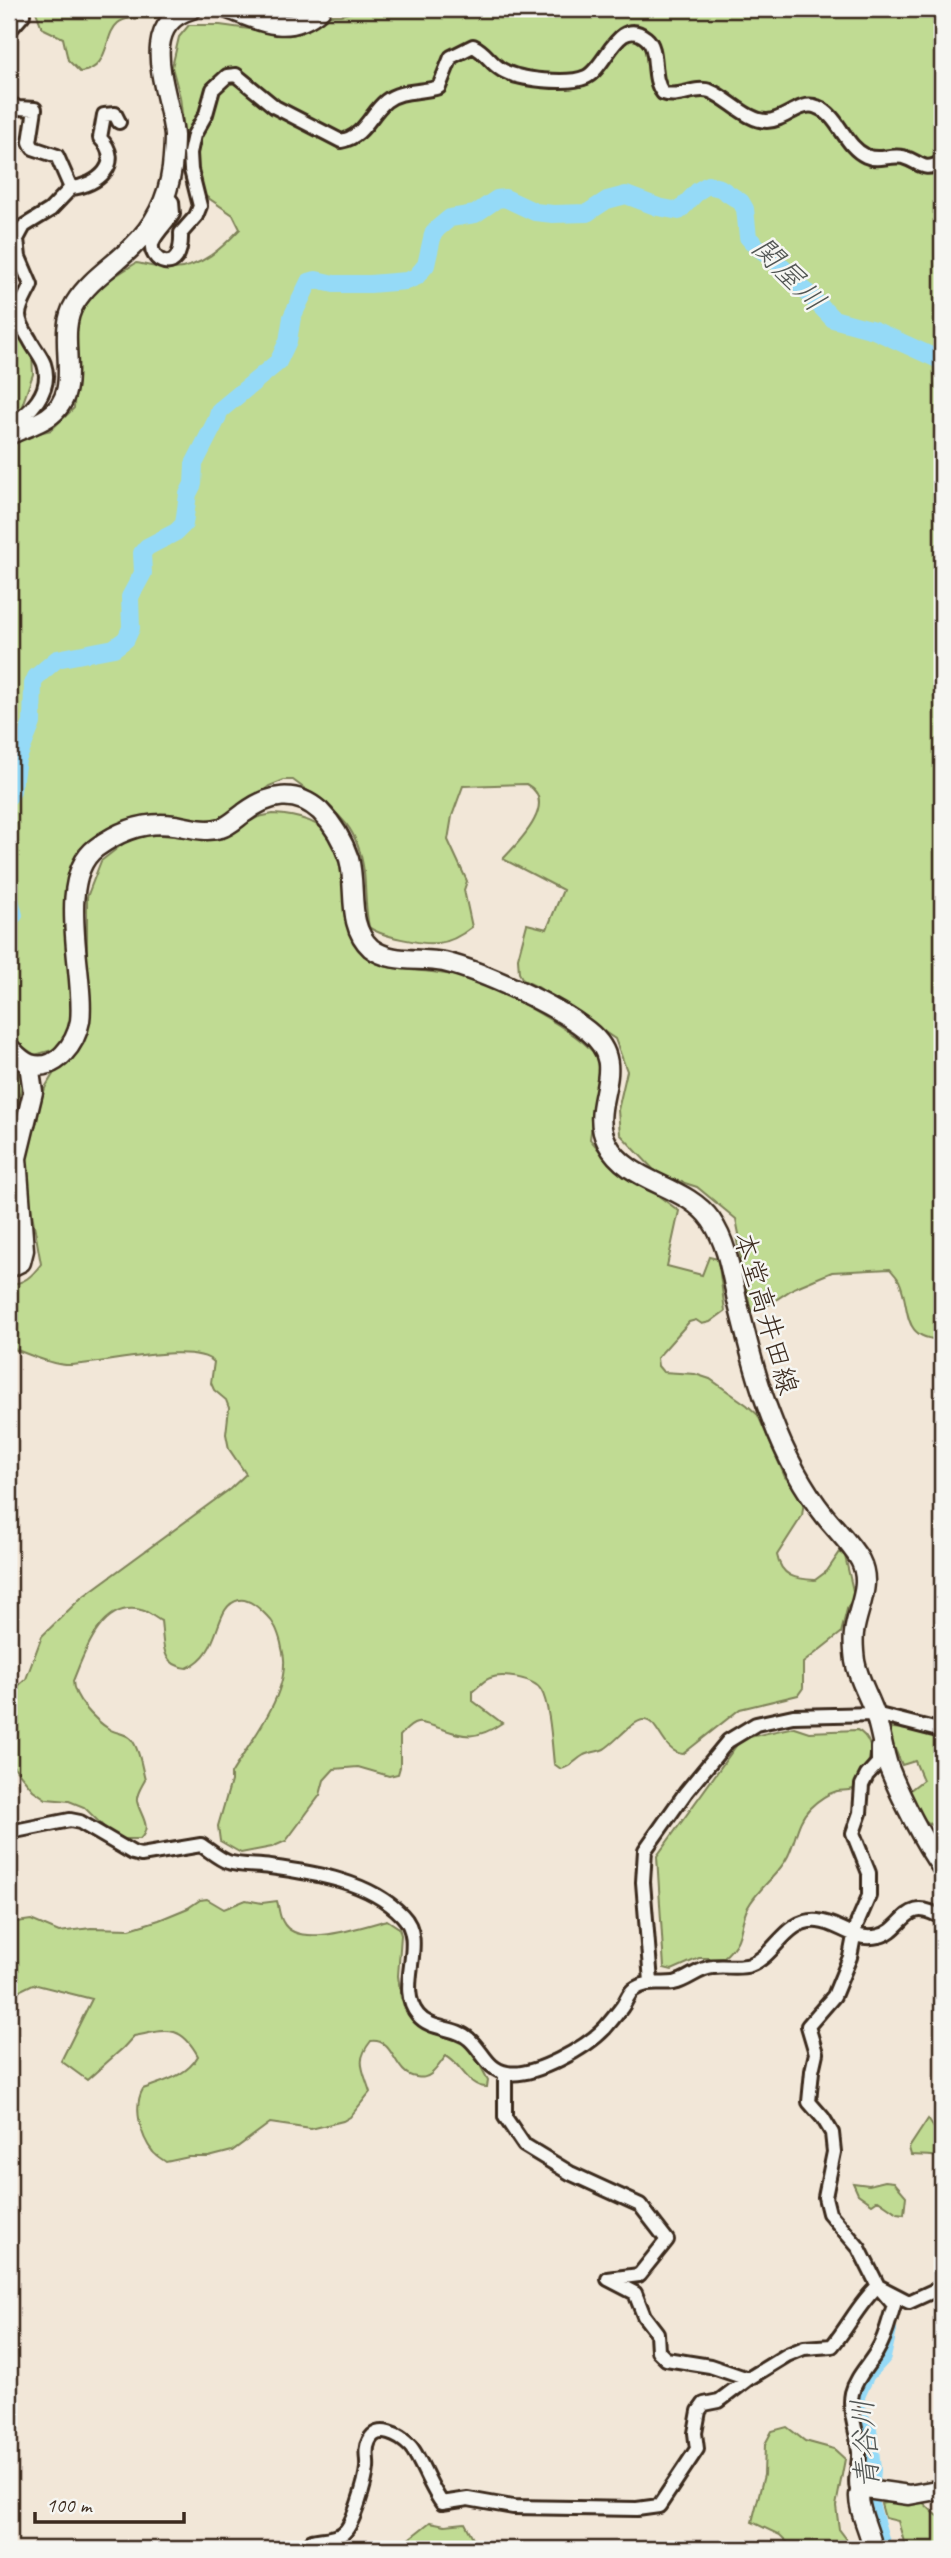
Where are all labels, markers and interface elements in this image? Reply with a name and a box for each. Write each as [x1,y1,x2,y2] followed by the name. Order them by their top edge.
[744,228,834,320] water label: 関屋川
[727,1228,806,1399] street label: 本堂高井田線
[843,2398,887,2490] water label: 青谷川
[35,2481,184,2525] scale bar
[46,2492,93,2518] text: 100 m

